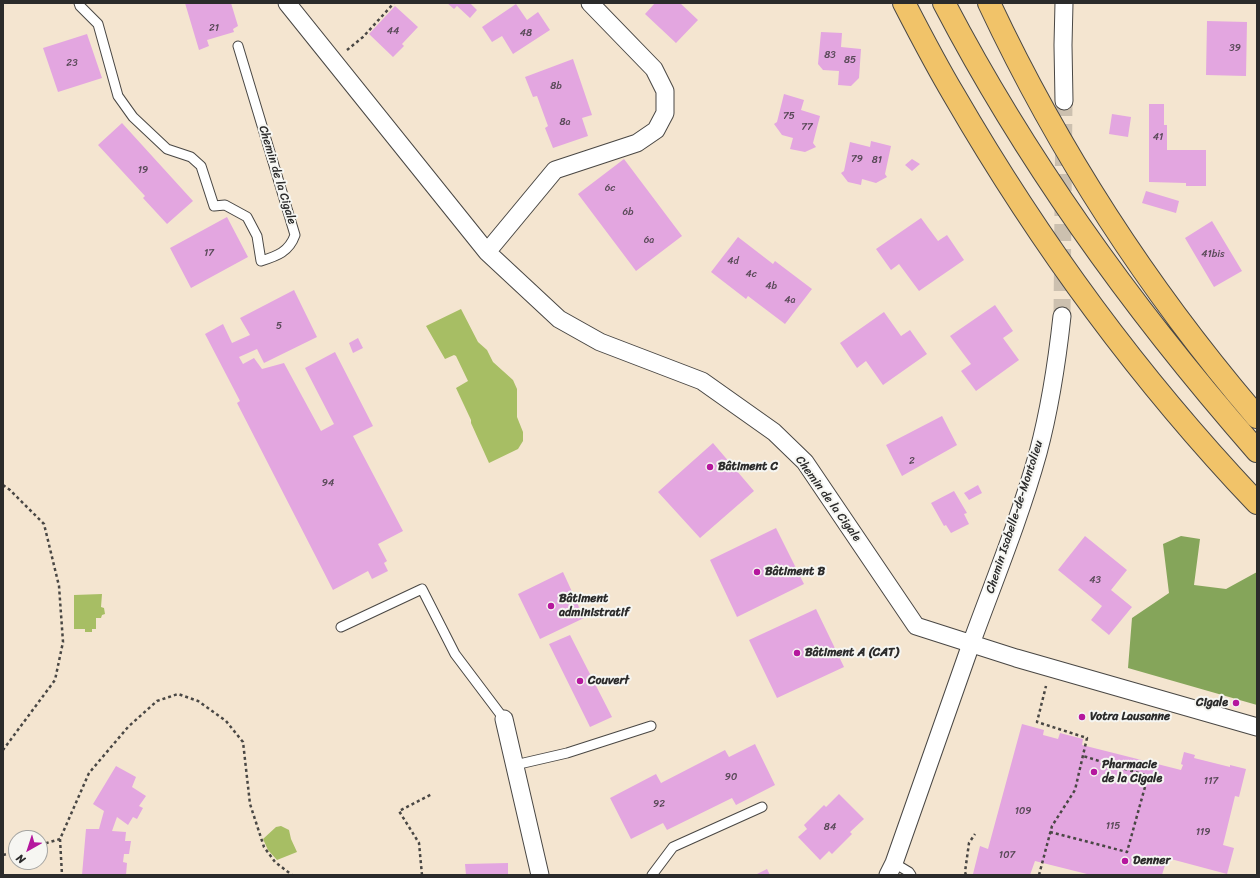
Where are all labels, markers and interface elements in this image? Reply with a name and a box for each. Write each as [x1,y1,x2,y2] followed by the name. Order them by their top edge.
[209,22,219,34] house number: 21
[387,25,399,37] house number: 44
[520,27,532,39] house number: 48
[1229,42,1241,54] house number: 39
[824,49,836,61] house number: 83
[844,54,856,66] house number: 85
[66,57,78,69] house number: 23
[550,80,562,92] house number: 8b
[783,110,795,122] house number: 75
[559,116,571,128] house number: 8a
[801,121,813,133] house number: 77
[255,124,299,226] street label: Chemin de la Cigale
[1153,131,1163,143] house number: 41
[851,153,863,165] house number: 79
[872,154,882,166] house number: 81
[138,164,148,176] house number: 19
[605,182,615,194] house number: 6c
[622,206,634,218] house number: 6b
[644,234,654,246] house number: 6a
[204,247,214,259] house number: 17
[1201,248,1225,260] house number: 41bis
[727,255,739,267] house number: 4d
[745,268,757,280] house number: 4c
[765,280,777,292] house number: 4b
[784,294,796,306] house number: 4a
[276,320,282,332] house number: 5
[983,439,1047,595] street label: Chemin Isabelle-de-Montolieu
[792,453,864,545] street label: Chemin de la Cigale
[909,455,915,467] house number: 2
[718,460,778,474] place label: Bâtiment C
[705,462,715,472] marker: Bâtiment C
[322,477,334,489] house number: 94
[765,565,825,579] place label: Bâtiment B
[752,567,762,577] marker: Bâtiment B
[1089,574,1101,586] house number: 43
[559,592,629,620] place label: Bâtiment administratif
[546,601,556,611] marker: Bâtiment administratif
[805,646,899,660] place label: Bâtiment A (CAT)
[792,648,802,658] marker: Bâtiment A (CAT)
[588,674,629,688] place label: Couvert
[575,676,585,686] marker: Couvert
[1196,696,1228,710] place label: Cigale
[1231,698,1241,708] marker: Cigale
[1090,710,1170,724] place label: Votra Lausanne
[1077,712,1087,722] marker: Votra Lausanne
[1102,758,1162,786] place label: Pharmacie de la Cigale
[1089,767,1099,777] marker: Pharmacie de la Cigale
[725,771,737,783] house number: 90
[1204,775,1218,787] house number: 117
[653,798,665,810] house number: 92
[1015,805,1031,817] house number: 109
[1106,820,1120,832] house number: 115
[824,821,836,833] house number: 84
[1196,826,1210,838] house number: 119
[8,830,48,870] north arrow
[12,849,30,869] text: N
[999,849,1015,861] house number: 107
[1133,854,1170,868] place label: Denner
[1120,856,1130,866] marker: Denner

